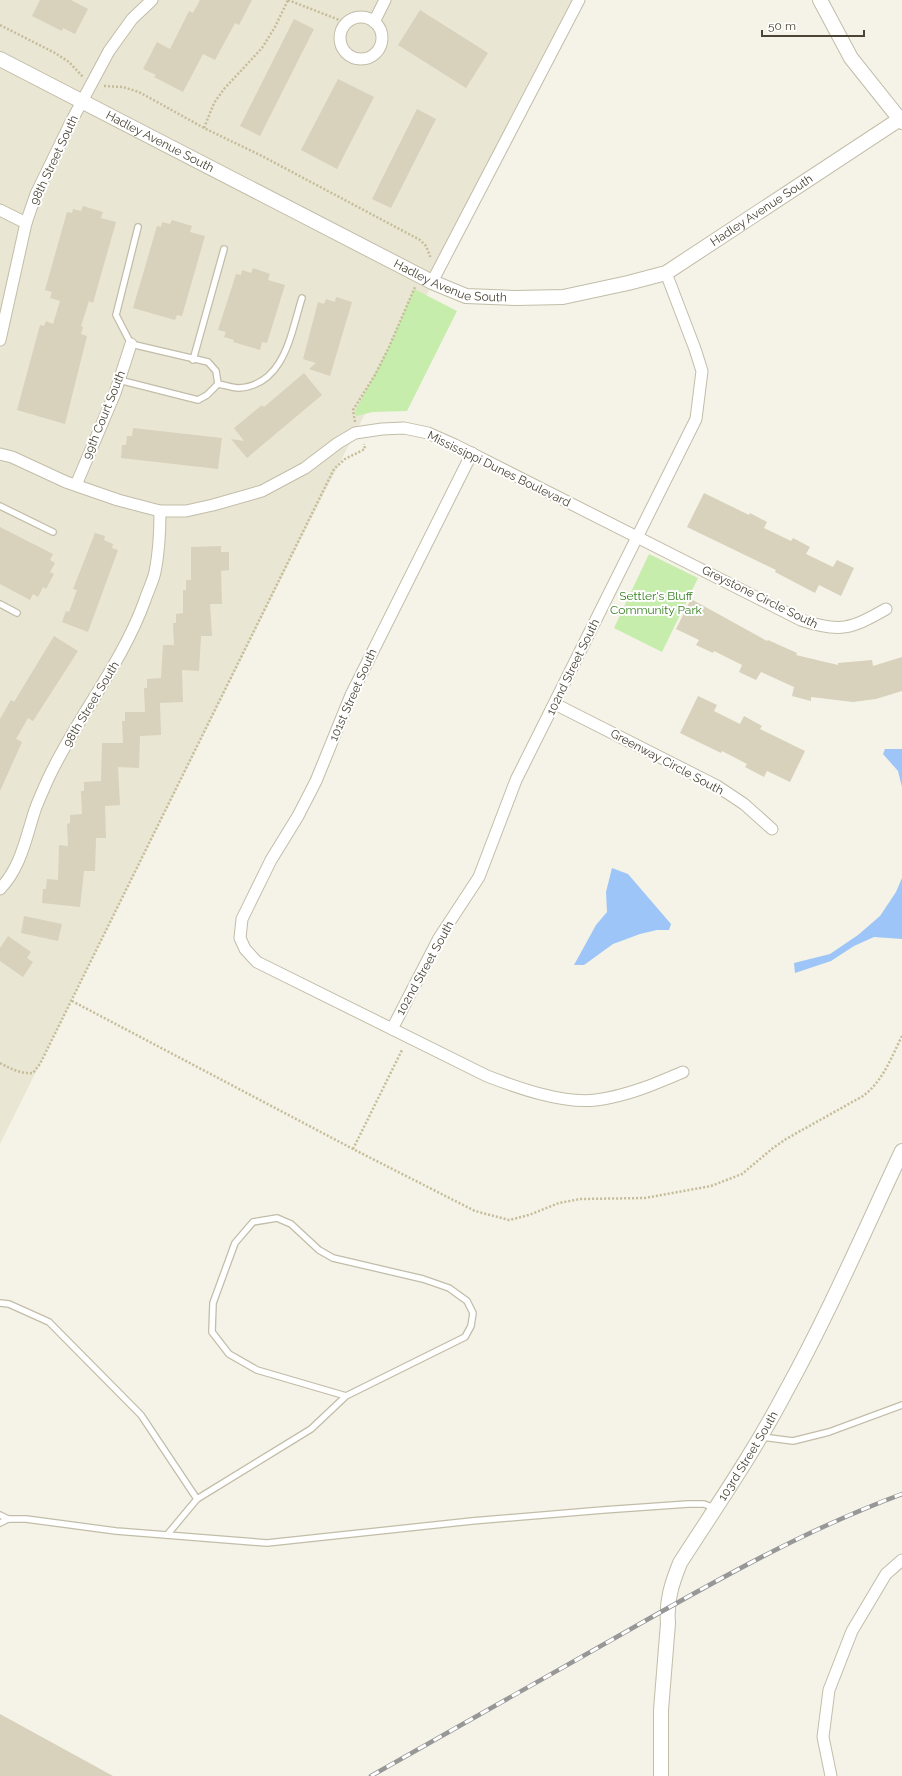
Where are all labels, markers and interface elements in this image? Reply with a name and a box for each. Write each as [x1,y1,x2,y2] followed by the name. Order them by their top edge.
[762,12,864,38] scale bar
[768,19,796,33] text: 50 m
[104,108,216,175] street label: Hadley Avenue South
[27,113,81,207] street label: 98th Street South
[708,171,815,249] street label: Hadley Avenue South
[391,257,507,305] street label: Hadley Avenue South
[80,369,128,461] street label: 99th Court South
[425,428,573,510] street label: Mississippi Dunes Boulevard
[700,563,820,631] street label: Greystone Circle South
[610,589,703,617] park label: Settler's Bluff Community Park
[544,617,602,717] street label: 102nd Street South
[326,647,380,743] street label: 101st Street South
[60,659,122,749] street label: 98th Street South
[608,726,726,798] street label: Greenway Circle South
[393,919,457,1017] street label: 102nd Street South
[715,1409,781,1503] street label: 103rd Street South

